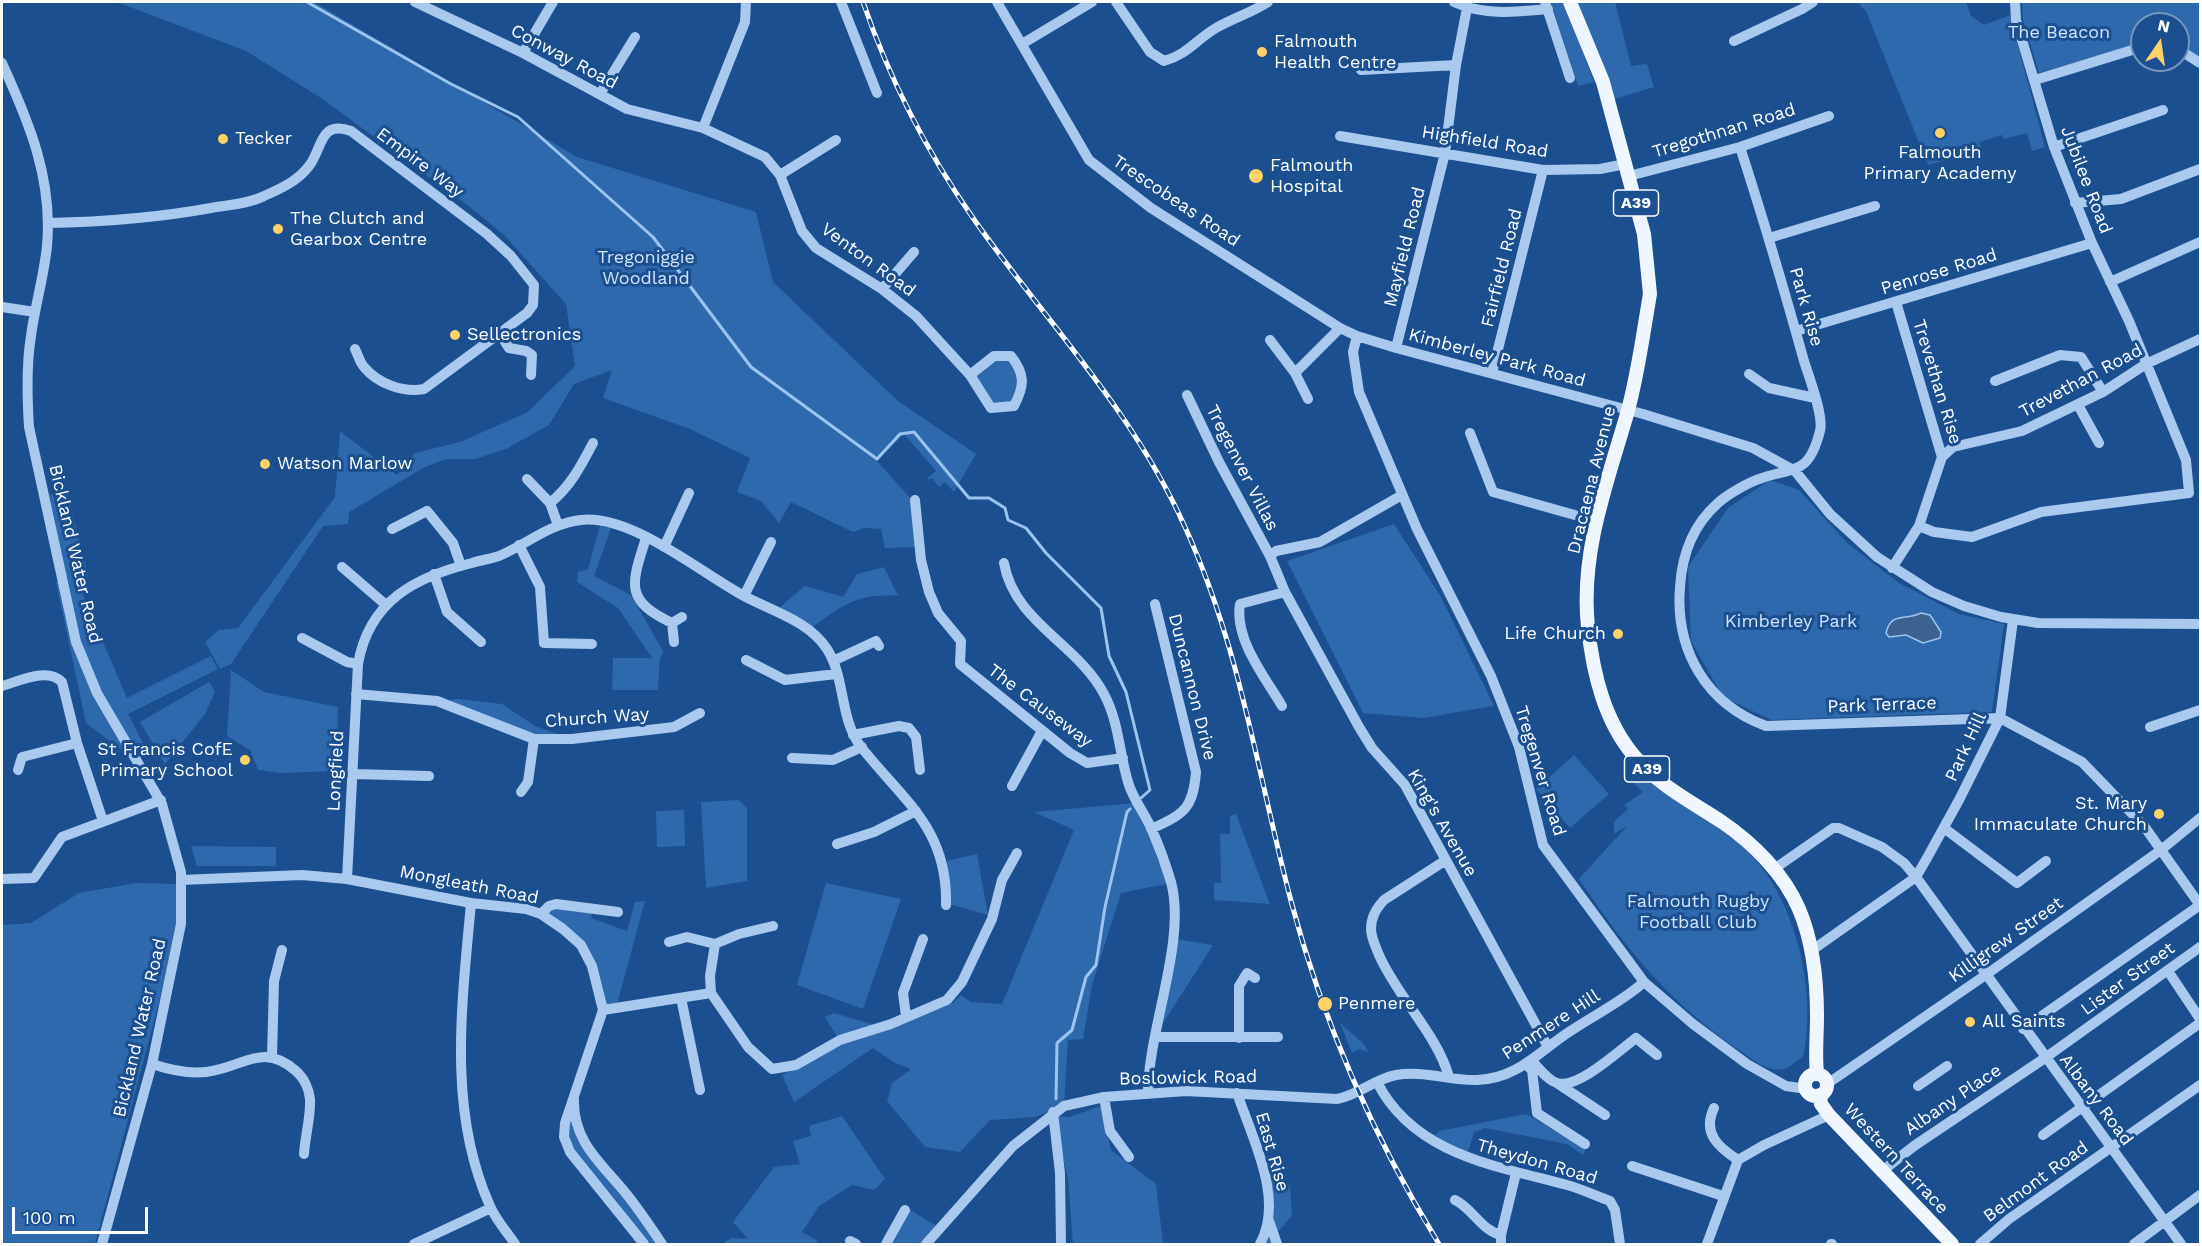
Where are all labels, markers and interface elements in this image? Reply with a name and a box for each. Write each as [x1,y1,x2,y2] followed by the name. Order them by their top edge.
[2130,12,2190,72] north arrow
[2156,15,2172,37] text: N
[507,20,621,94] street label: Conway Road
[2008,22,2110,44] park label: The Beacon
[1274,31,1396,74] place label: Falmouth Health Centre
[1255,45,1269,59] marker: Falmouth Health Centre
[1650,99,1798,163] street label: Tregothnan Road
[1420,121,1550,163] street label: Highfield Road
[372,123,468,203] street label: Empire Way
[2056,123,2116,237] street label: Jubilee Road
[1933,126,1947,140] marker: Falmouth Primary Academy
[235,128,292,150] place label: Tecker
[216,132,230,146] marker: Tecker
[1863,142,2017,184] place label: Falmouth Primary Academy
[1108,150,1244,252] street label: Trescobeas Road
[1270,155,1354,198] place label: Falmouth Hospital
[1247,167,1265,185] marker: Falmouth Hospital
[1380,185,1430,309] street label: Mayfield Road
[1614,190,1658,216] road number: A39
[1477,206,1527,330] street label: Fairfield Road
[290,208,427,250] place label: The Clutch and Gearbox Centre
[816,218,920,302] street label: Venton Road
[271,222,285,236] marker: The Clutch and Gearbox Centre
[1878,244,2000,300] street label: Penrose Road
[597,247,695,290] park label: Tregoniggie Woodland
[1784,265,1828,349] street label: Park Rise
[1908,317,1966,447] street label: Trevethan Rise
[467,324,581,346] place label: Sellectronics
[1406,324,1588,392] street label: Kimberley Park Road
[448,328,462,342] marker: Sellectronics
[2016,339,2146,423] street label: Trevethan Road
[1201,401,1283,535] street label: Tregenver Villas
[1563,404,1621,556] street label: Dracaena Avenue
[277,453,412,475] place label: Watson Marlow
[258,457,272,471] marker: Watson Marlow
[44,462,106,646] street label: Bickland Water Road
[1163,611,1221,763] street label: Duncannon Drive
[1725,611,1857,633] park label: Kimberley Park
[1504,623,1606,645] place label: Life Church
[1611,627,1625,641] marker: Life Church
[983,660,1097,752] street label: The Causeway
[1827,692,1937,718] street label: Park Terrace
[1510,703,1570,839] street label: Tregenver Road
[544,704,650,732] street label: Church Way
[1941,709,1991,785] street label: Park Hill
[323,730,349,812] street label: Longfield
[97,739,233,782] place label: St Francis CofE Primary School
[238,753,252,767] marker: St Francis CofE Primary School
[1624,756,1670,782] road number: A39
[1402,765,1482,881] street label: King's Avenue
[1974,793,2147,836] place label: St. Mary Immaculate Church
[2152,807,2166,821] marker: St. Mary Immaculate Church
[398,861,540,909] street label: Mongleath Road
[1627,891,1769,934] park label: Falmouth Rugby Football Club
[1945,893,2067,987] street label: Killigrew Street
[109,936,171,1120] street label: Bickland Water Road
[2077,938,2179,1020] street label: Lister Street
[1498,985,1604,1065] street label: Penmere Hill
[1338,993,1415,1015] place label: Penmere
[1316,995,1334,1013] marker: Penmere
[1982,1011,2065,1033] place label: All Saints
[1963,1015,1977,1029] marker: All Saints
[2055,1050,2137,1150] street label: Albany Road
[1900,1060,2006,1140] street label: Albany Place
[1119,1066,1257,1090] street label: Boslowick Road
[1839,1099,1953,1219] street label: Western Terrace
[1250,1110,1294,1194] street label: East Rise
[1474,1135,1600,1189] street label: Theydon Road
[1979,1137,2093,1227] street label: Belmont Road
[15,1195,152,1233] scale bar
[23,1207,76,1228] text: 100 m

